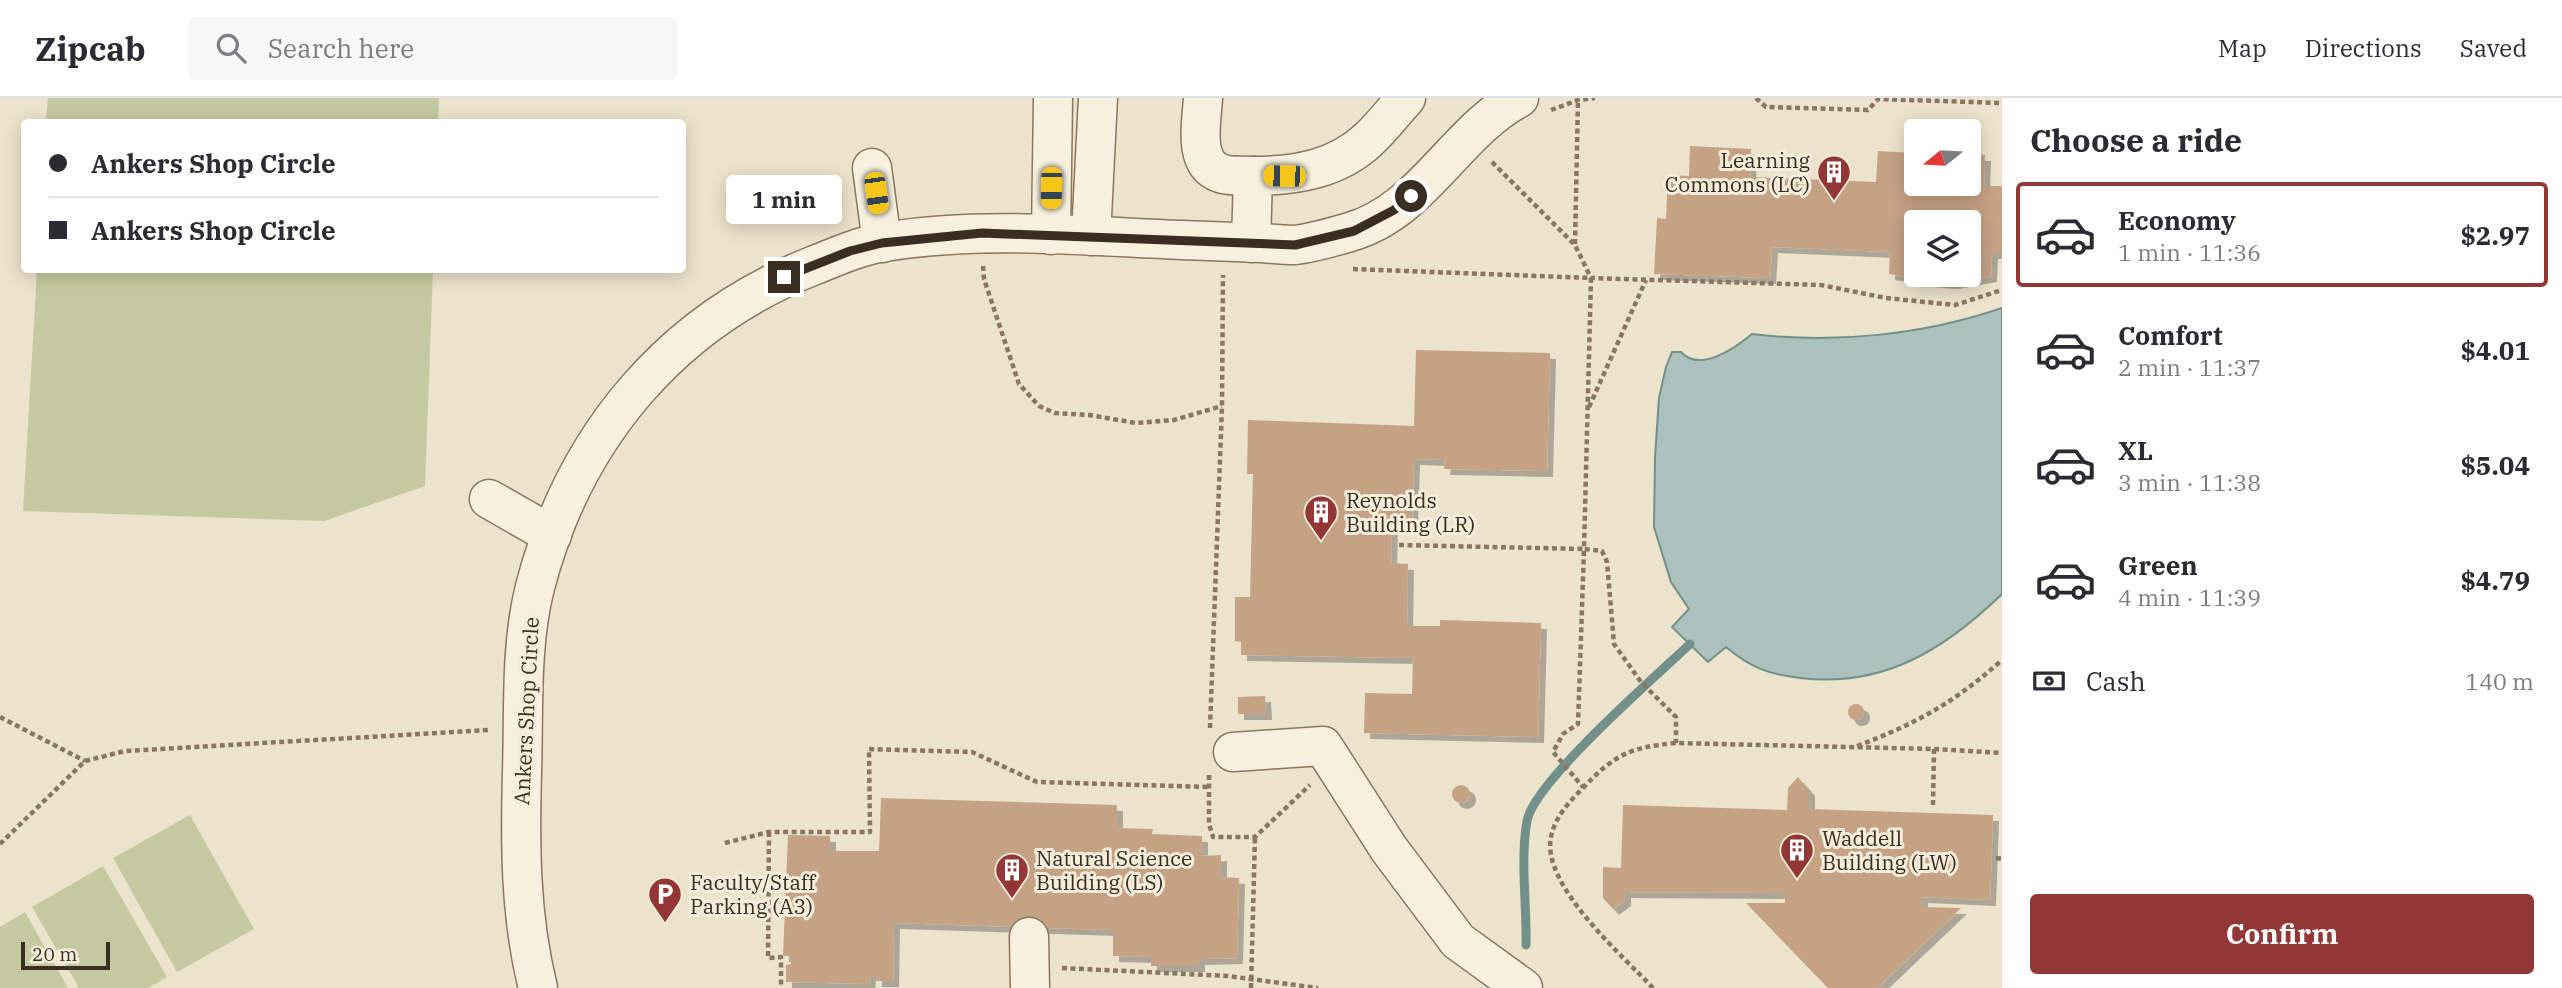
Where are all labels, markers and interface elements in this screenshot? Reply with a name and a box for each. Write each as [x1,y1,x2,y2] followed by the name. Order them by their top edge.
[188,17,678,80] search box
[35,27,146,70] text: Zipcab
[212,29,250,67] icon: search
[268,31,414,65] text: Search here
[2218,32,2267,64] text: Map
[2305,32,2422,64] text: Directions
[2460,32,2527,64] text: Saved
[1904,119,1981,196] north arrow
[1904,119,1981,287] map controls
[2030,119,2242,161] text: Choose a ride
[91,146,336,180] text: Ankers Shop Circle
[1665,146,1811,198] place label: Learning Commons (LC)
[1815,153,1853,202] building icon: Learning Commons (LC)
[1263,165,1306,187] car
[1041,167,1062,209] car
[863,171,890,215] car
[726,176,842,225] callout: 1 min
[1395,180,1427,212] route start
[752,184,816,214] text: 1 min
[2034,203,2097,266] icon: car
[2118,203,2236,237] text: Economy
[1904,210,1981,287] button: layers
[91,213,336,247] text: Ankers Shop Circle
[2460,218,2530,252] text: $2.97
[2118,237,2261,267] text: 1 min · 11:36
[768,261,800,293] route end
[2034,318,2097,381] icon: car
[2118,318,2223,352] text: Comfort
[2460,333,2530,367] text: $4.01
[2118,352,2261,382] text: 2 min · 11:37
[2034,433,2097,496] icon: car
[2118,433,2153,467] text: XL
[2460,448,2530,482] text: $5.04
[2118,467,2261,497] text: 3 min · 11:38
[1346,486,1475,538] place label: Reynolds Building (LR)
[1302,493,1340,542] building icon: Reynolds Building (LR)
[2034,548,2097,611] icon: car
[2118,548,2198,582] text: Green
[2460,563,2530,597] text: $4.79
[2118,582,2261,612] text: 4 min · 11:39
[507,616,545,806] street label: Ankers Shop Circle
[2030,662,2068,700] icon: cash
[2086,664,2146,698] text: Cash
[2465,666,2534,696] text: 140 m
[1822,824,1957,876] place label: Waddell Building (LW)
[1778,831,1816,880] building icon: Waddell Building (LW)
[1036,844,1192,896] place label: Natural Science Building (LS)
[993,851,1031,900] building icon: Natural Science Building (LS)
[690,868,817,920] place label: Faculty/Staff Parking (A3)
[646,875,684,924] parking icon: Faculty/Staff Parking (A3)
[2030,894,2534,974] button: Confirm
[21,939,110,971] scale bar
[32,942,77,966] text: 20 m

